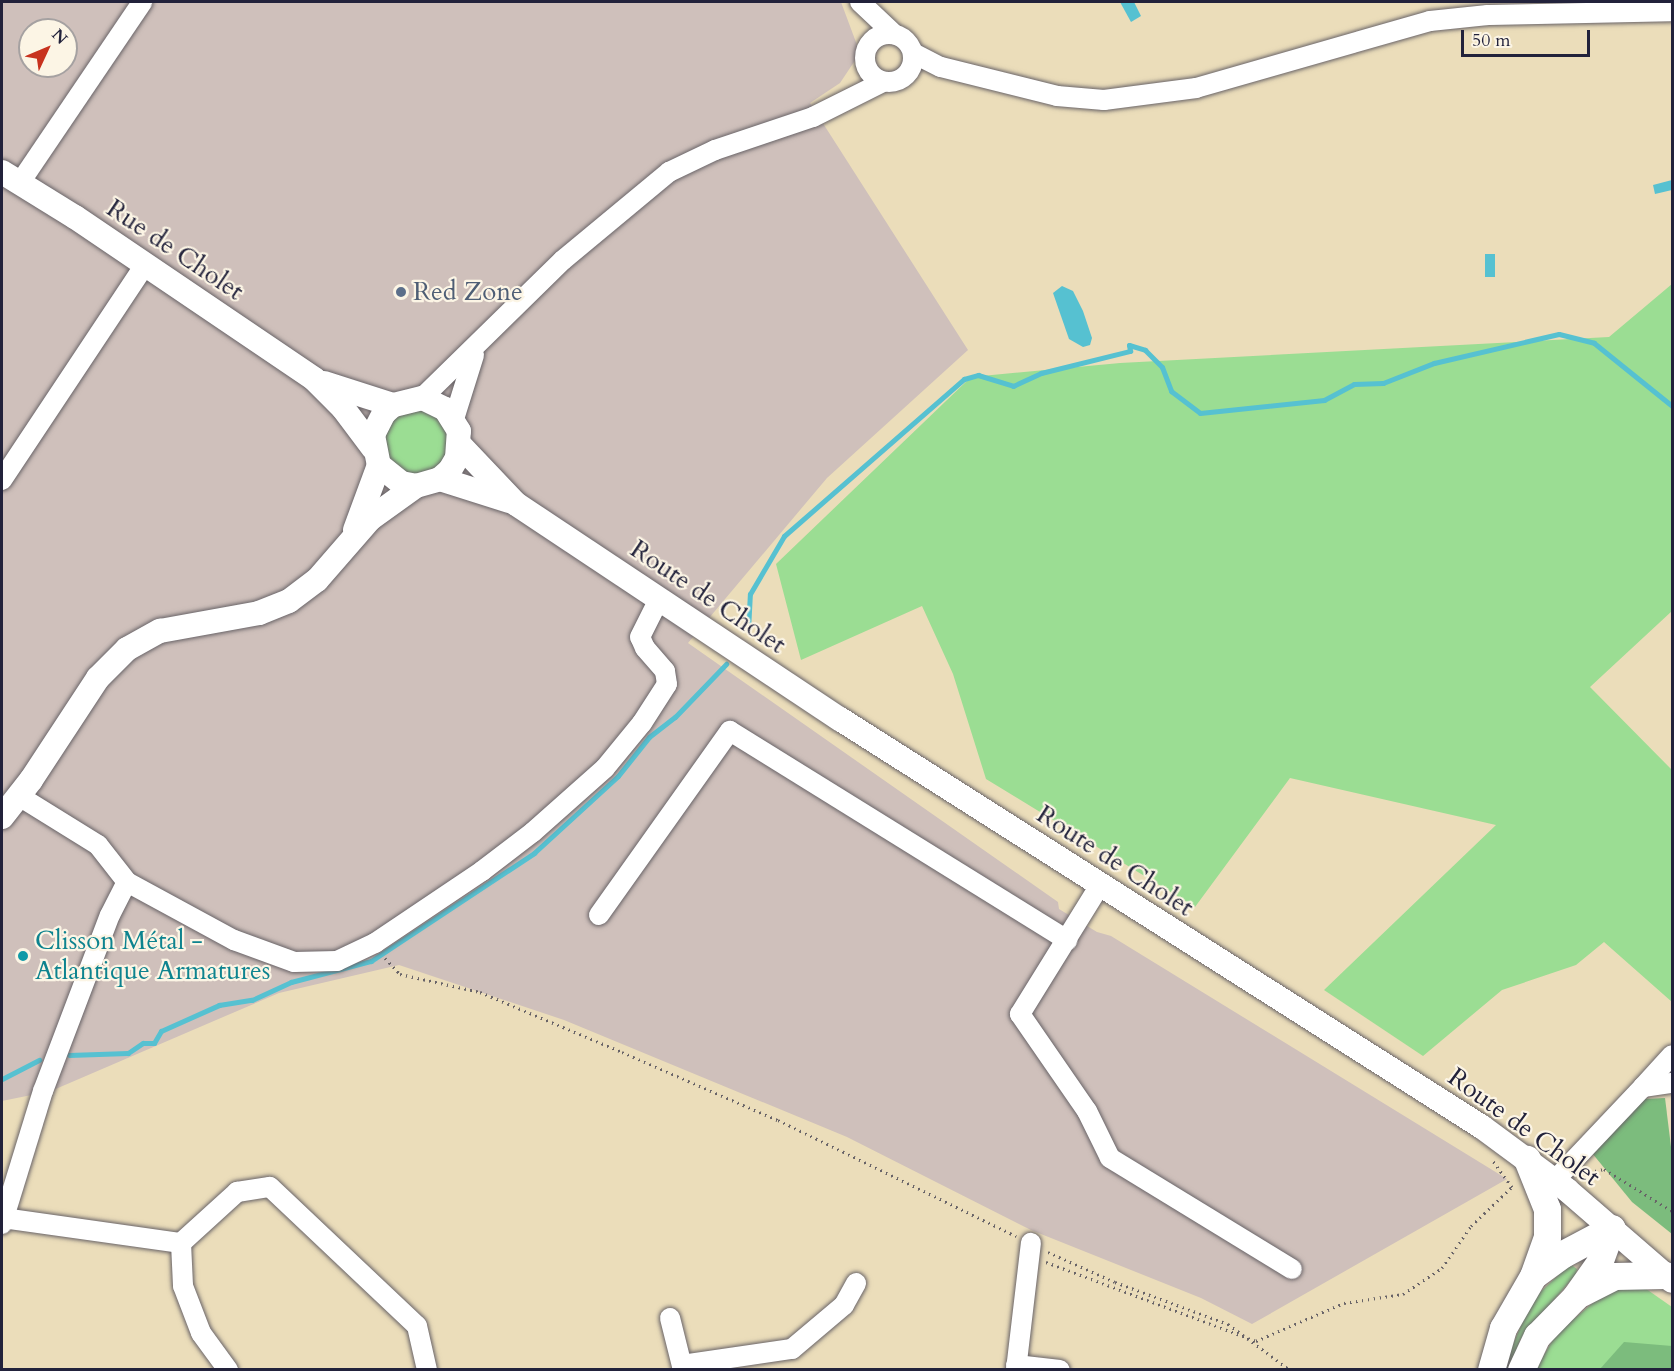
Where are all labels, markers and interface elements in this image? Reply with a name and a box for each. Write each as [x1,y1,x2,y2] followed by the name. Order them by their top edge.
[18,18,78,78] north arrow
[1464,18,1593,56] scale bar
[47,24,72,50] text: N
[1472,28,1511,53] text: 50 m
[101,193,249,307] street label: Rue de Cholet
[413,276,523,308] place label: Red Zone
[394,285,408,299] marker: Red Zone
[624,534,792,660] street label: Route de Cholet
[1031,799,1199,923] street label: Route de Cholet
[35,925,271,987] place label: Clisson Métal - Atlantique Armatures
[16,949,30,963] marker: Clisson Métal - Atlantique Armatures
[1442,1061,1606,1193] street label: Route de Cholet

